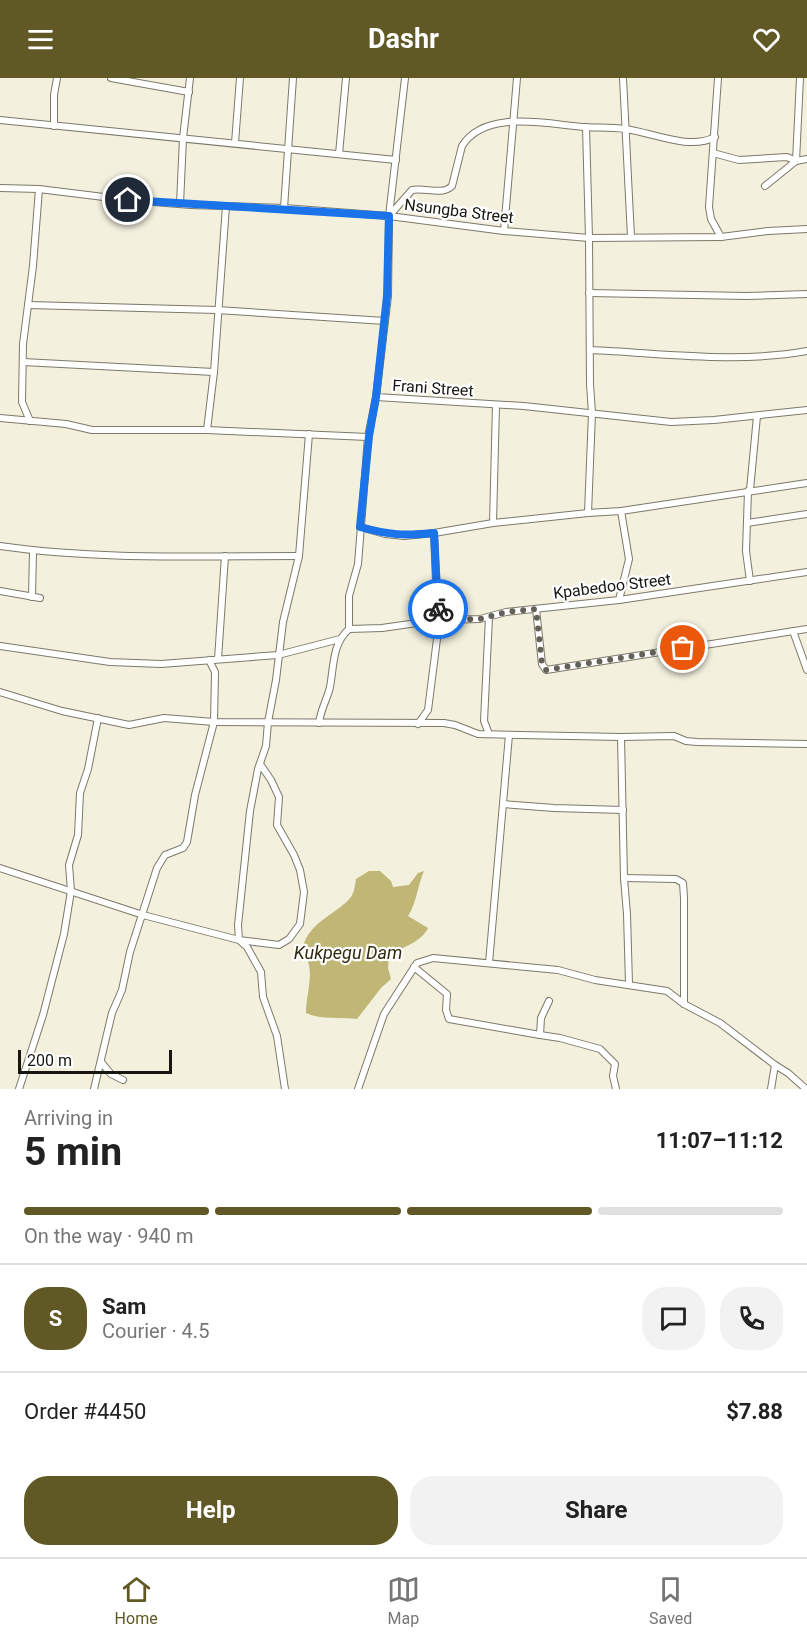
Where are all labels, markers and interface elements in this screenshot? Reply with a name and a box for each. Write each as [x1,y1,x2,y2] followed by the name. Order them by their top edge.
[24,23,57,56] icon: menu
[368,23,439,55] text: Dashr
[750,23,783,56] icon: heart
[102,174,153,225] pin
[111,183,144,216] icon: home
[403,195,515,227] street label: Nsungba Street
[392,376,474,400] street label: Frani Street
[552,569,672,603] street label: Kpabedoo Street
[408,579,468,639] courier
[422,593,455,626] icon: bike
[657,622,708,673] pin
[666,631,699,664] icon: bag
[294,942,402,963] water label: Kukpegu Dam
[18,1047,172,1074] scale bar
[27,1051,72,1070] text: 200 m
[24,1106,113,1130] text: Arriving in
[656,1128,783,1153] text: 11:07–11:12
[24,1129,122,1175] text: 5 min
[24,1224,193,1248] text: On the way · 940 m
[642,1287,705,1350] button: chat
[720,1287,783,1350] button: phone
[102,1294,146,1319] text: Sam
[49,1306,62,1331] text: S
[102,1319,209,1343] text: Courier · 4.5
[24,1399,146,1424] text: Order #4450
[726,1399,783,1424] text: $7.88
[24,1476,398,1545] button: Help
[410,1476,783,1545] button: Share
[115,1573,158,1628] tab: Home
[387,1573,420,1628] tab: Map
[649,1573,692,1628] tab: Saved

